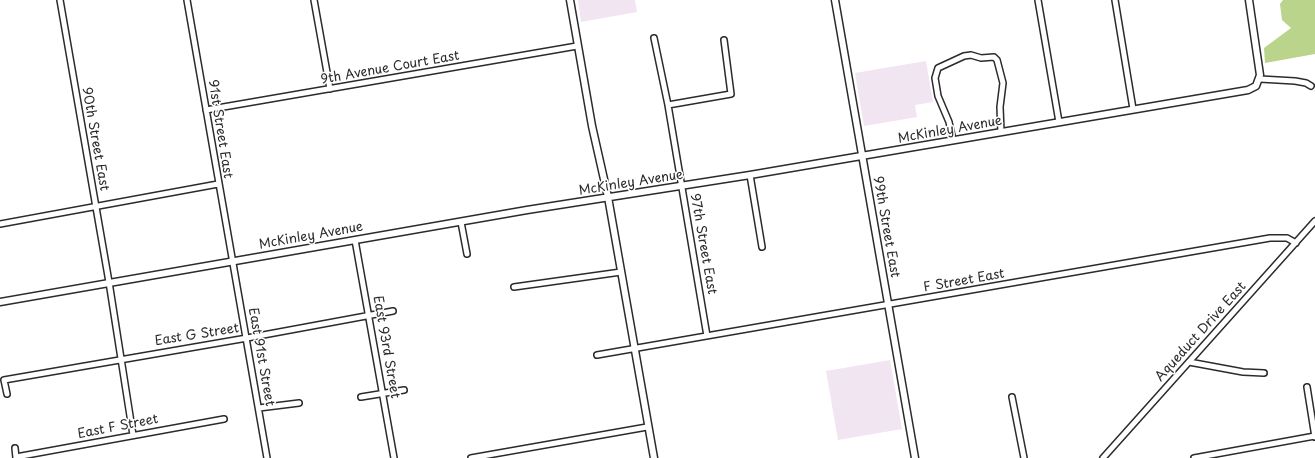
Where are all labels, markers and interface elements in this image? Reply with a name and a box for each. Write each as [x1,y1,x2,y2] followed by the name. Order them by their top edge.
[320,48,460,88] street label: 9th Avenue Court East
[204,79,236,179] street label: 91st Street East
[78,86,112,192] street label: 90th Street East
[897,113,1003,147] street label: McKinley Avenue
[578,167,684,199] street label: McKinley Avenue
[869,175,903,279] street label: 99th Street East
[686,192,720,296] street label: 97th Street East
[258,219,364,253] street label: McKinley Avenue
[922,266,1006,296] street label: F Street East
[1152,279,1250,385] street label: Aqueduct Drive East
[369,294,403,400] street label: East 93rd Street
[245,307,277,407] street label: East 91st Street
[154,321,240,349] street label: East G Street
[76,412,160,442] street label: East F Street

